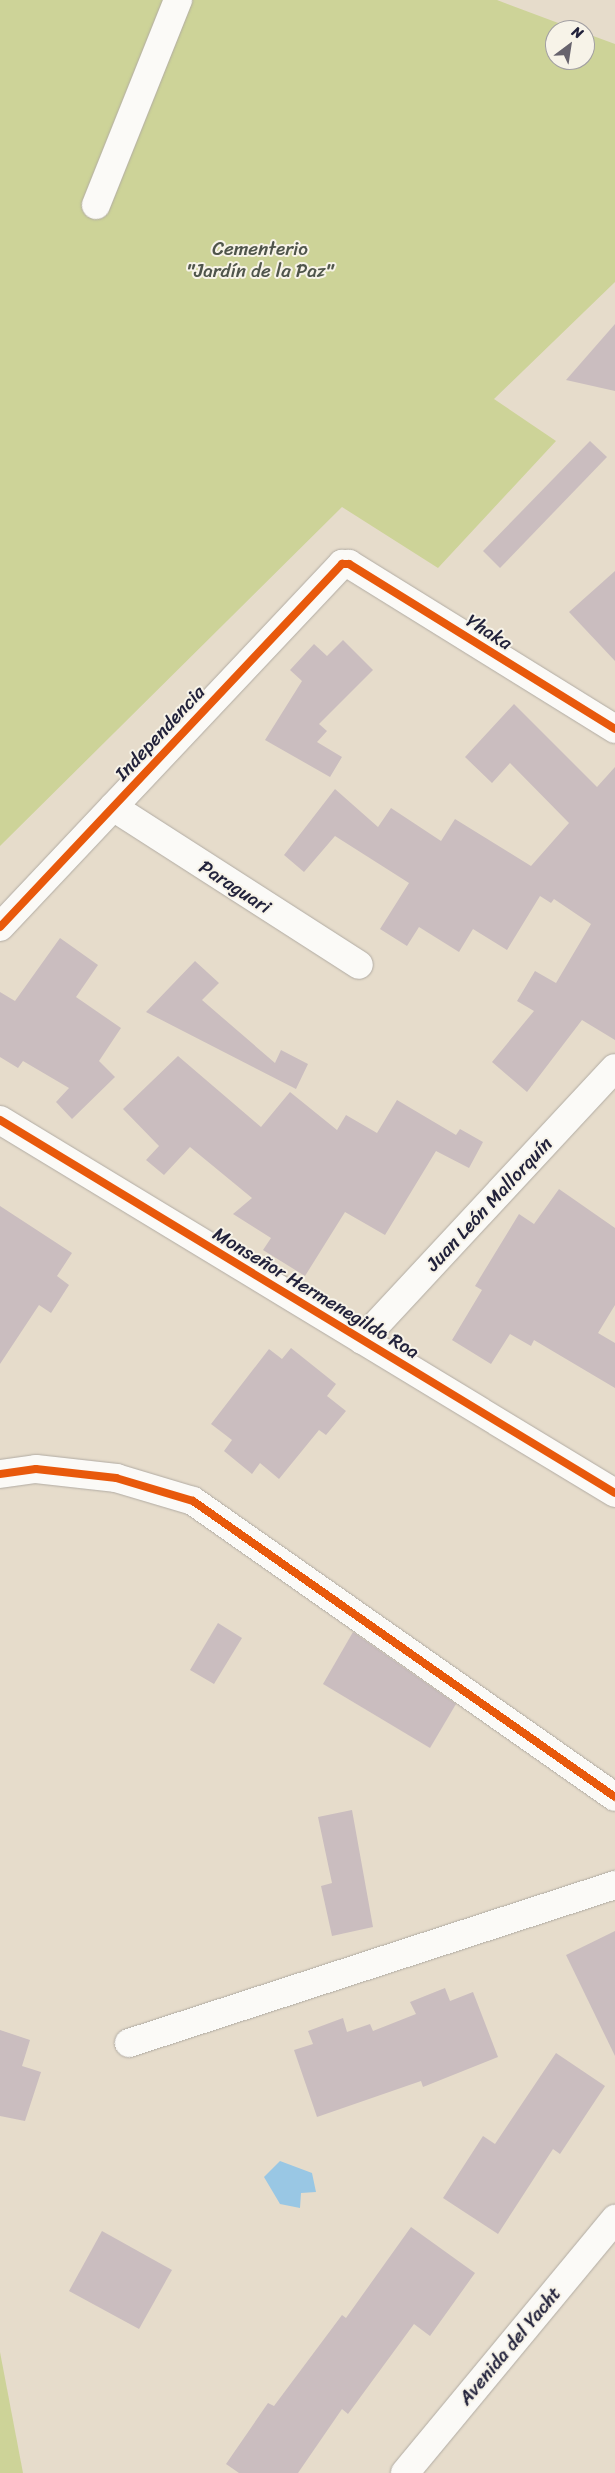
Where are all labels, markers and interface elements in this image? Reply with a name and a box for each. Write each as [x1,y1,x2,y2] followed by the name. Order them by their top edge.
[567,19,588,46] text: N
[545,20,595,70] north arrow
[186,238,334,282] park label: Cementerio "Jardín de la Paz"
[462,609,516,655] street label: Yhaka
[110,681,210,785] street label: Independencia
[195,855,275,919] street label: Paraguari
[421,1132,557,1276] street label: Juan León Mallorquín
[209,1222,423,1364] street label: Monseñor Hermenegildo Roa
[454,2283,566,2409] street label: Avenida del Yacht

